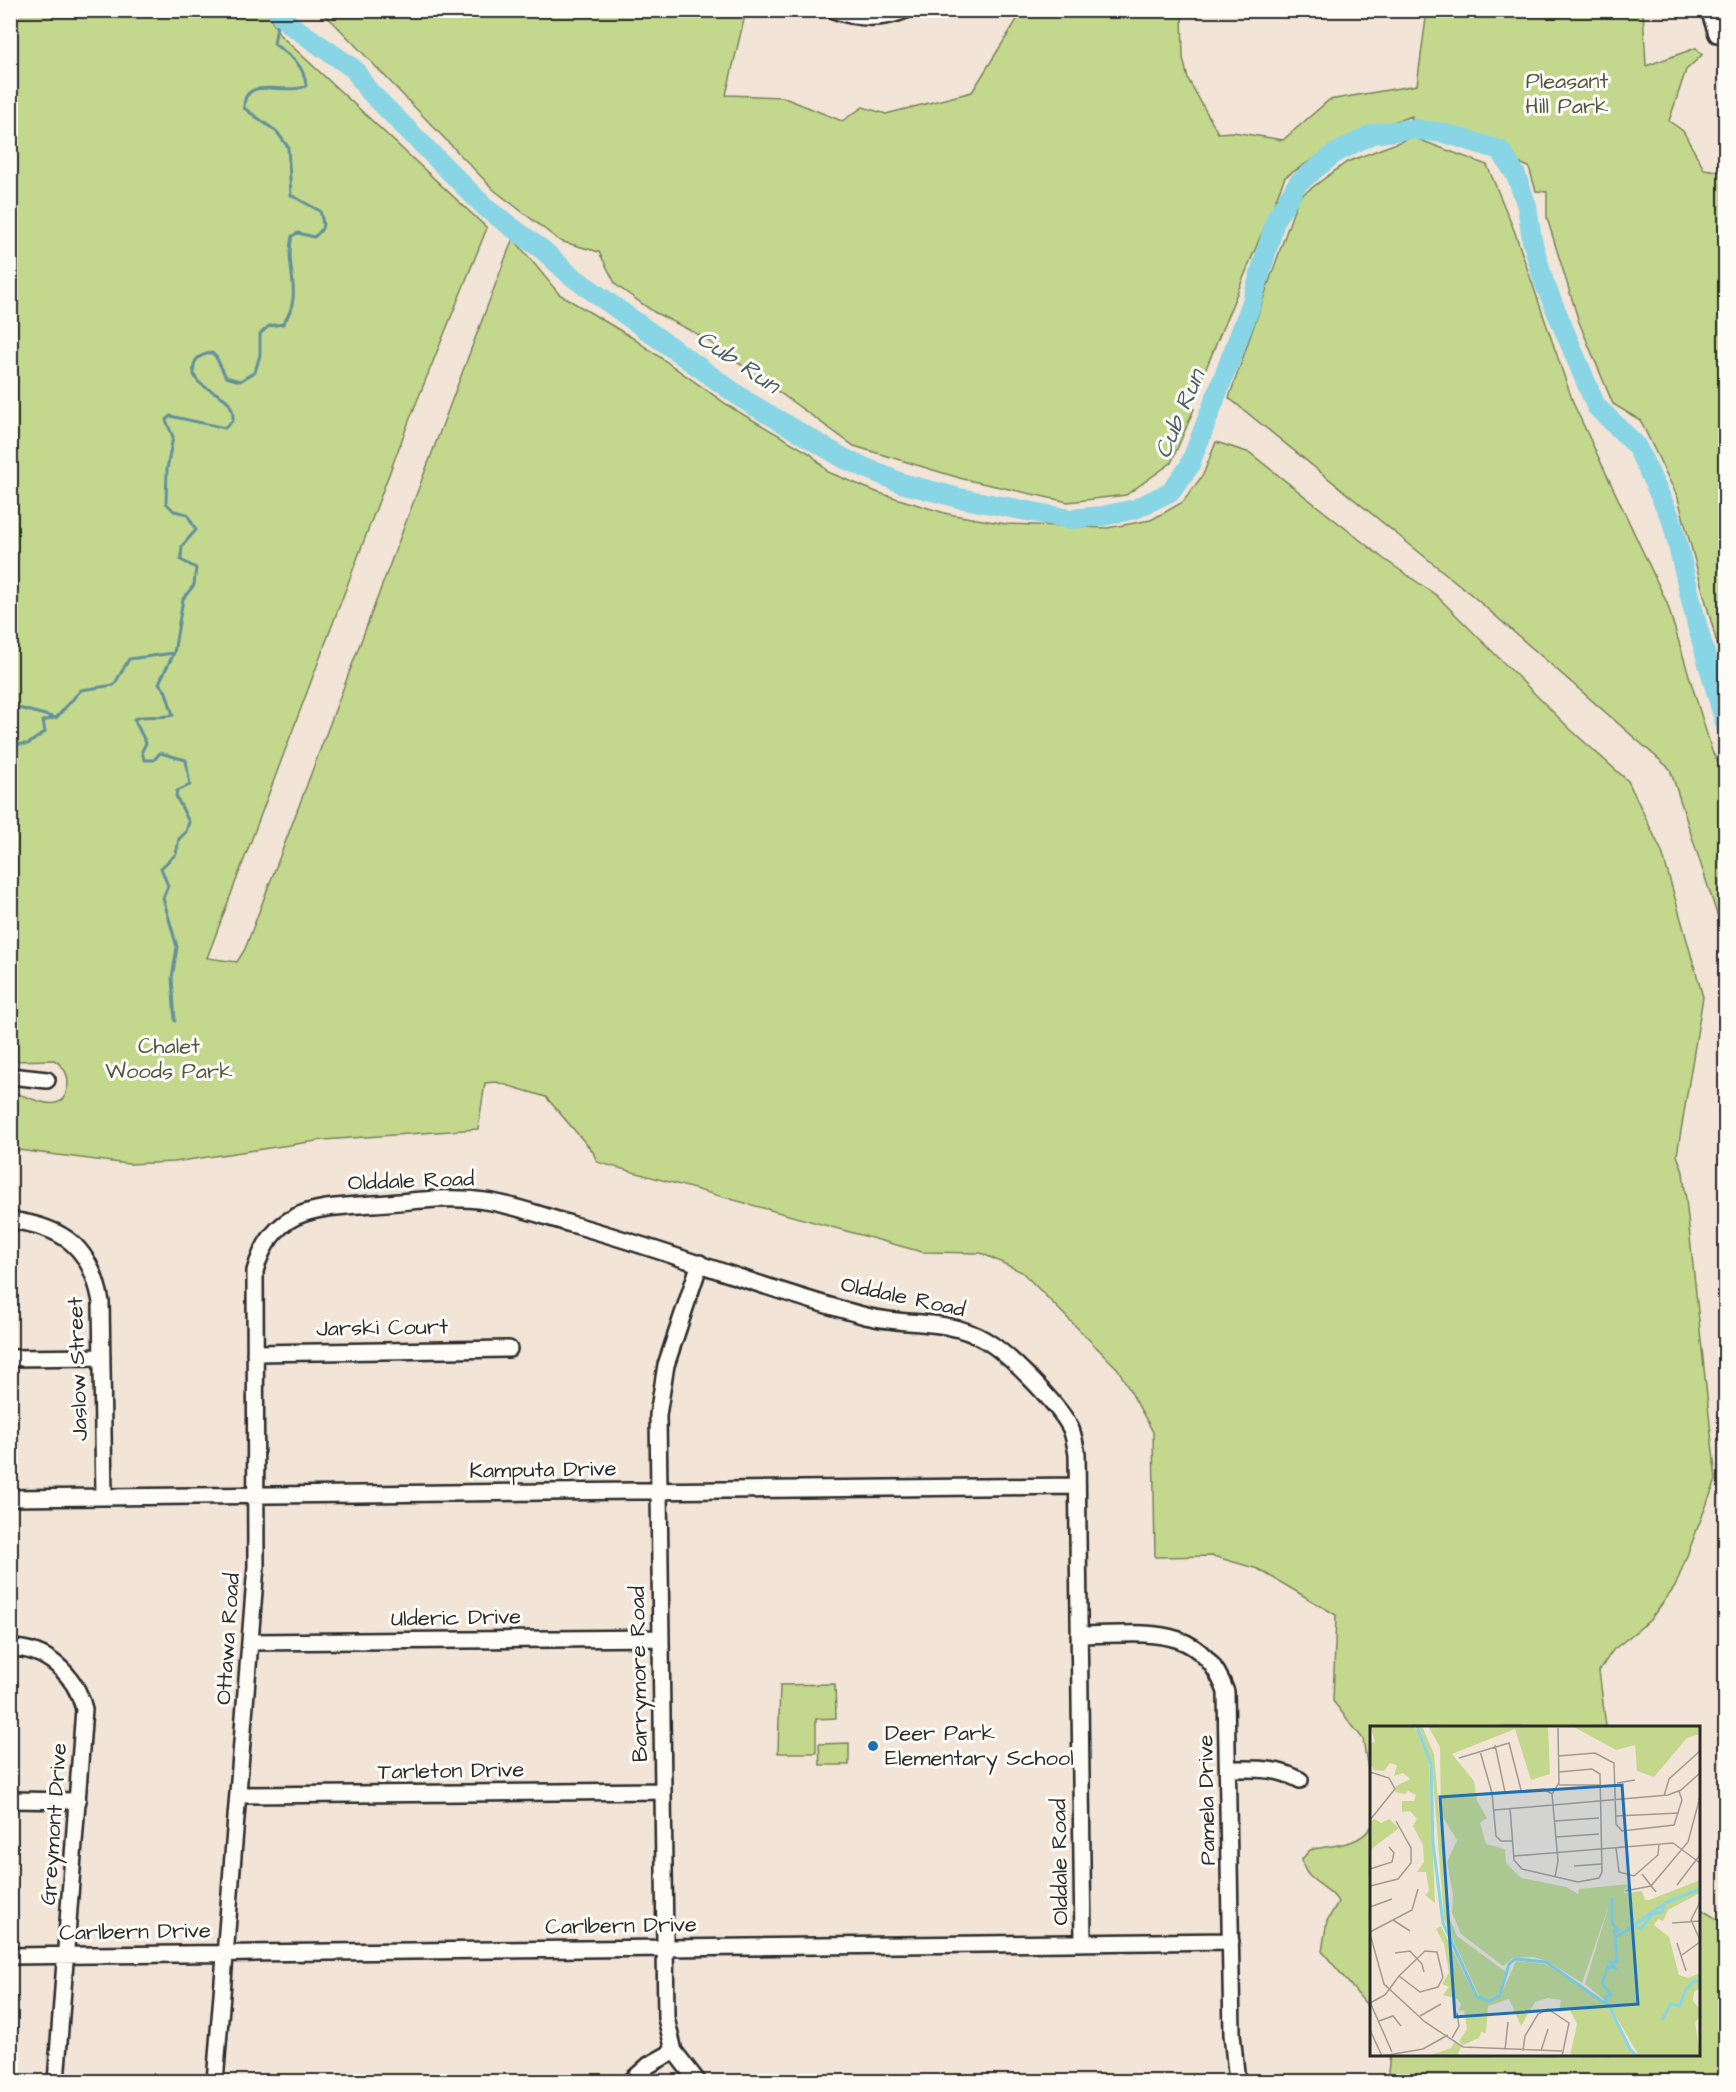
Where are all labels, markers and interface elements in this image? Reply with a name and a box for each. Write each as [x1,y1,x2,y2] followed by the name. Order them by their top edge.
[1525,66,1609,122] park label: Pleasant Hill Park
[690,322,788,403] water label: Cub Run
[1146,362,1215,464] water label: Cub Run
[105,1031,233,1087] park label: Chalet Woods Park
[347,1163,475,1199] street label: Olddale Road
[838,1269,968,1325] street label: Olddale Road
[60,1296,96,1442] street label: Jaslow Street
[316,1311,448,1345] street label: Jarski Court
[469,1453,617,1487] street label: Kamputa Drive
[208,1572,248,1706] street label: Ottawa Road
[622,1586,657,1762] street label: Barrymore Road
[391,1601,521,1635] street label: Ulderic Drive
[885,1718,1074,1775] place label: Deer Park Elementary School
[1370,1726,1700,2056] inset map
[1190,1734,1224,1866] street label: Pamela Drive
[866,1739,880,1753] marker: Deer Park Elementary School
[33,1742,76,1906] street label: Greymont Drive
[377,1754,525,1788] street label: Tarleton Drive
[1043,1798,1077,1926] street label: Olddale Road
[545,1909,697,1943] street label: Carlbern Drive
[59,1915,211,1949] street label: Carlbern Drive

